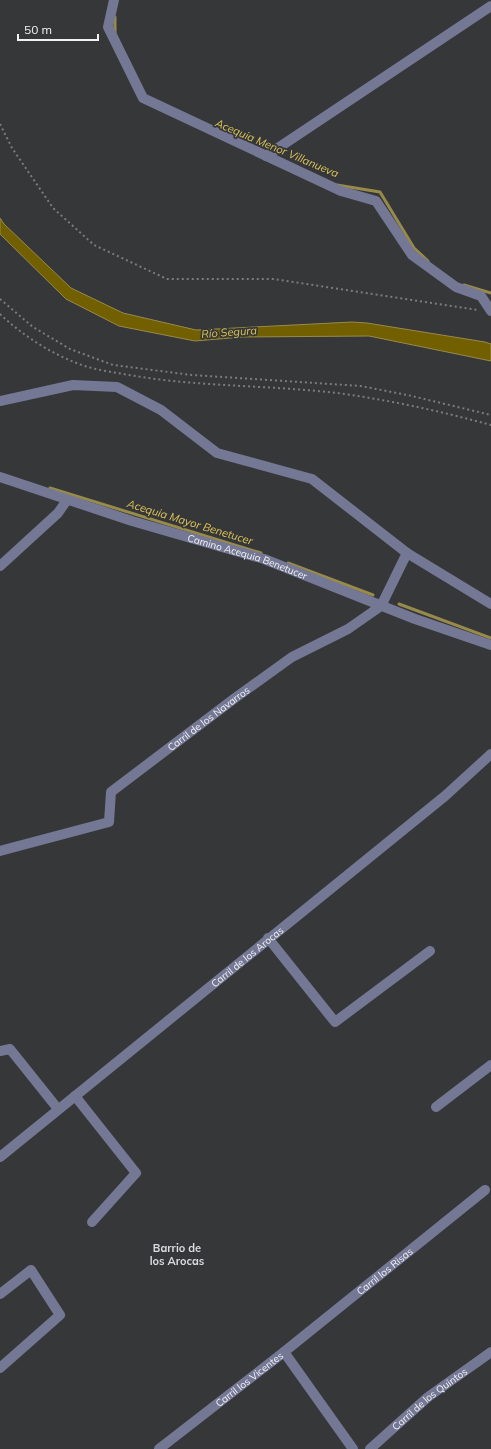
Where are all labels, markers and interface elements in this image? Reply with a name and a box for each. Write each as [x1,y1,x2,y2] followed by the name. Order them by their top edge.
[18,16,98,42] scale bar
[24,22,52,37] text: 50 m
[212,115,341,180] water label: Acequia Menor Villanueva
[201,323,258,341] water label: Río Segura
[125,496,255,548] water label: Acequia Mayor Benetucer
[186,531,310,582] street label: Camino Acequia Benetucer
[165,683,252,754] street label: Carril de los Navarros
[208,923,286,990] street label: Carril de los Arocas
[150,1241,205,1268] district label: Barrio de los Arocas
[354,1245,415,1298] street label: Carril los Risas
[212,1349,286,1410] street label: Carril los Vicentes
[389,1365,470,1433] street label: Carril de los Quintos

